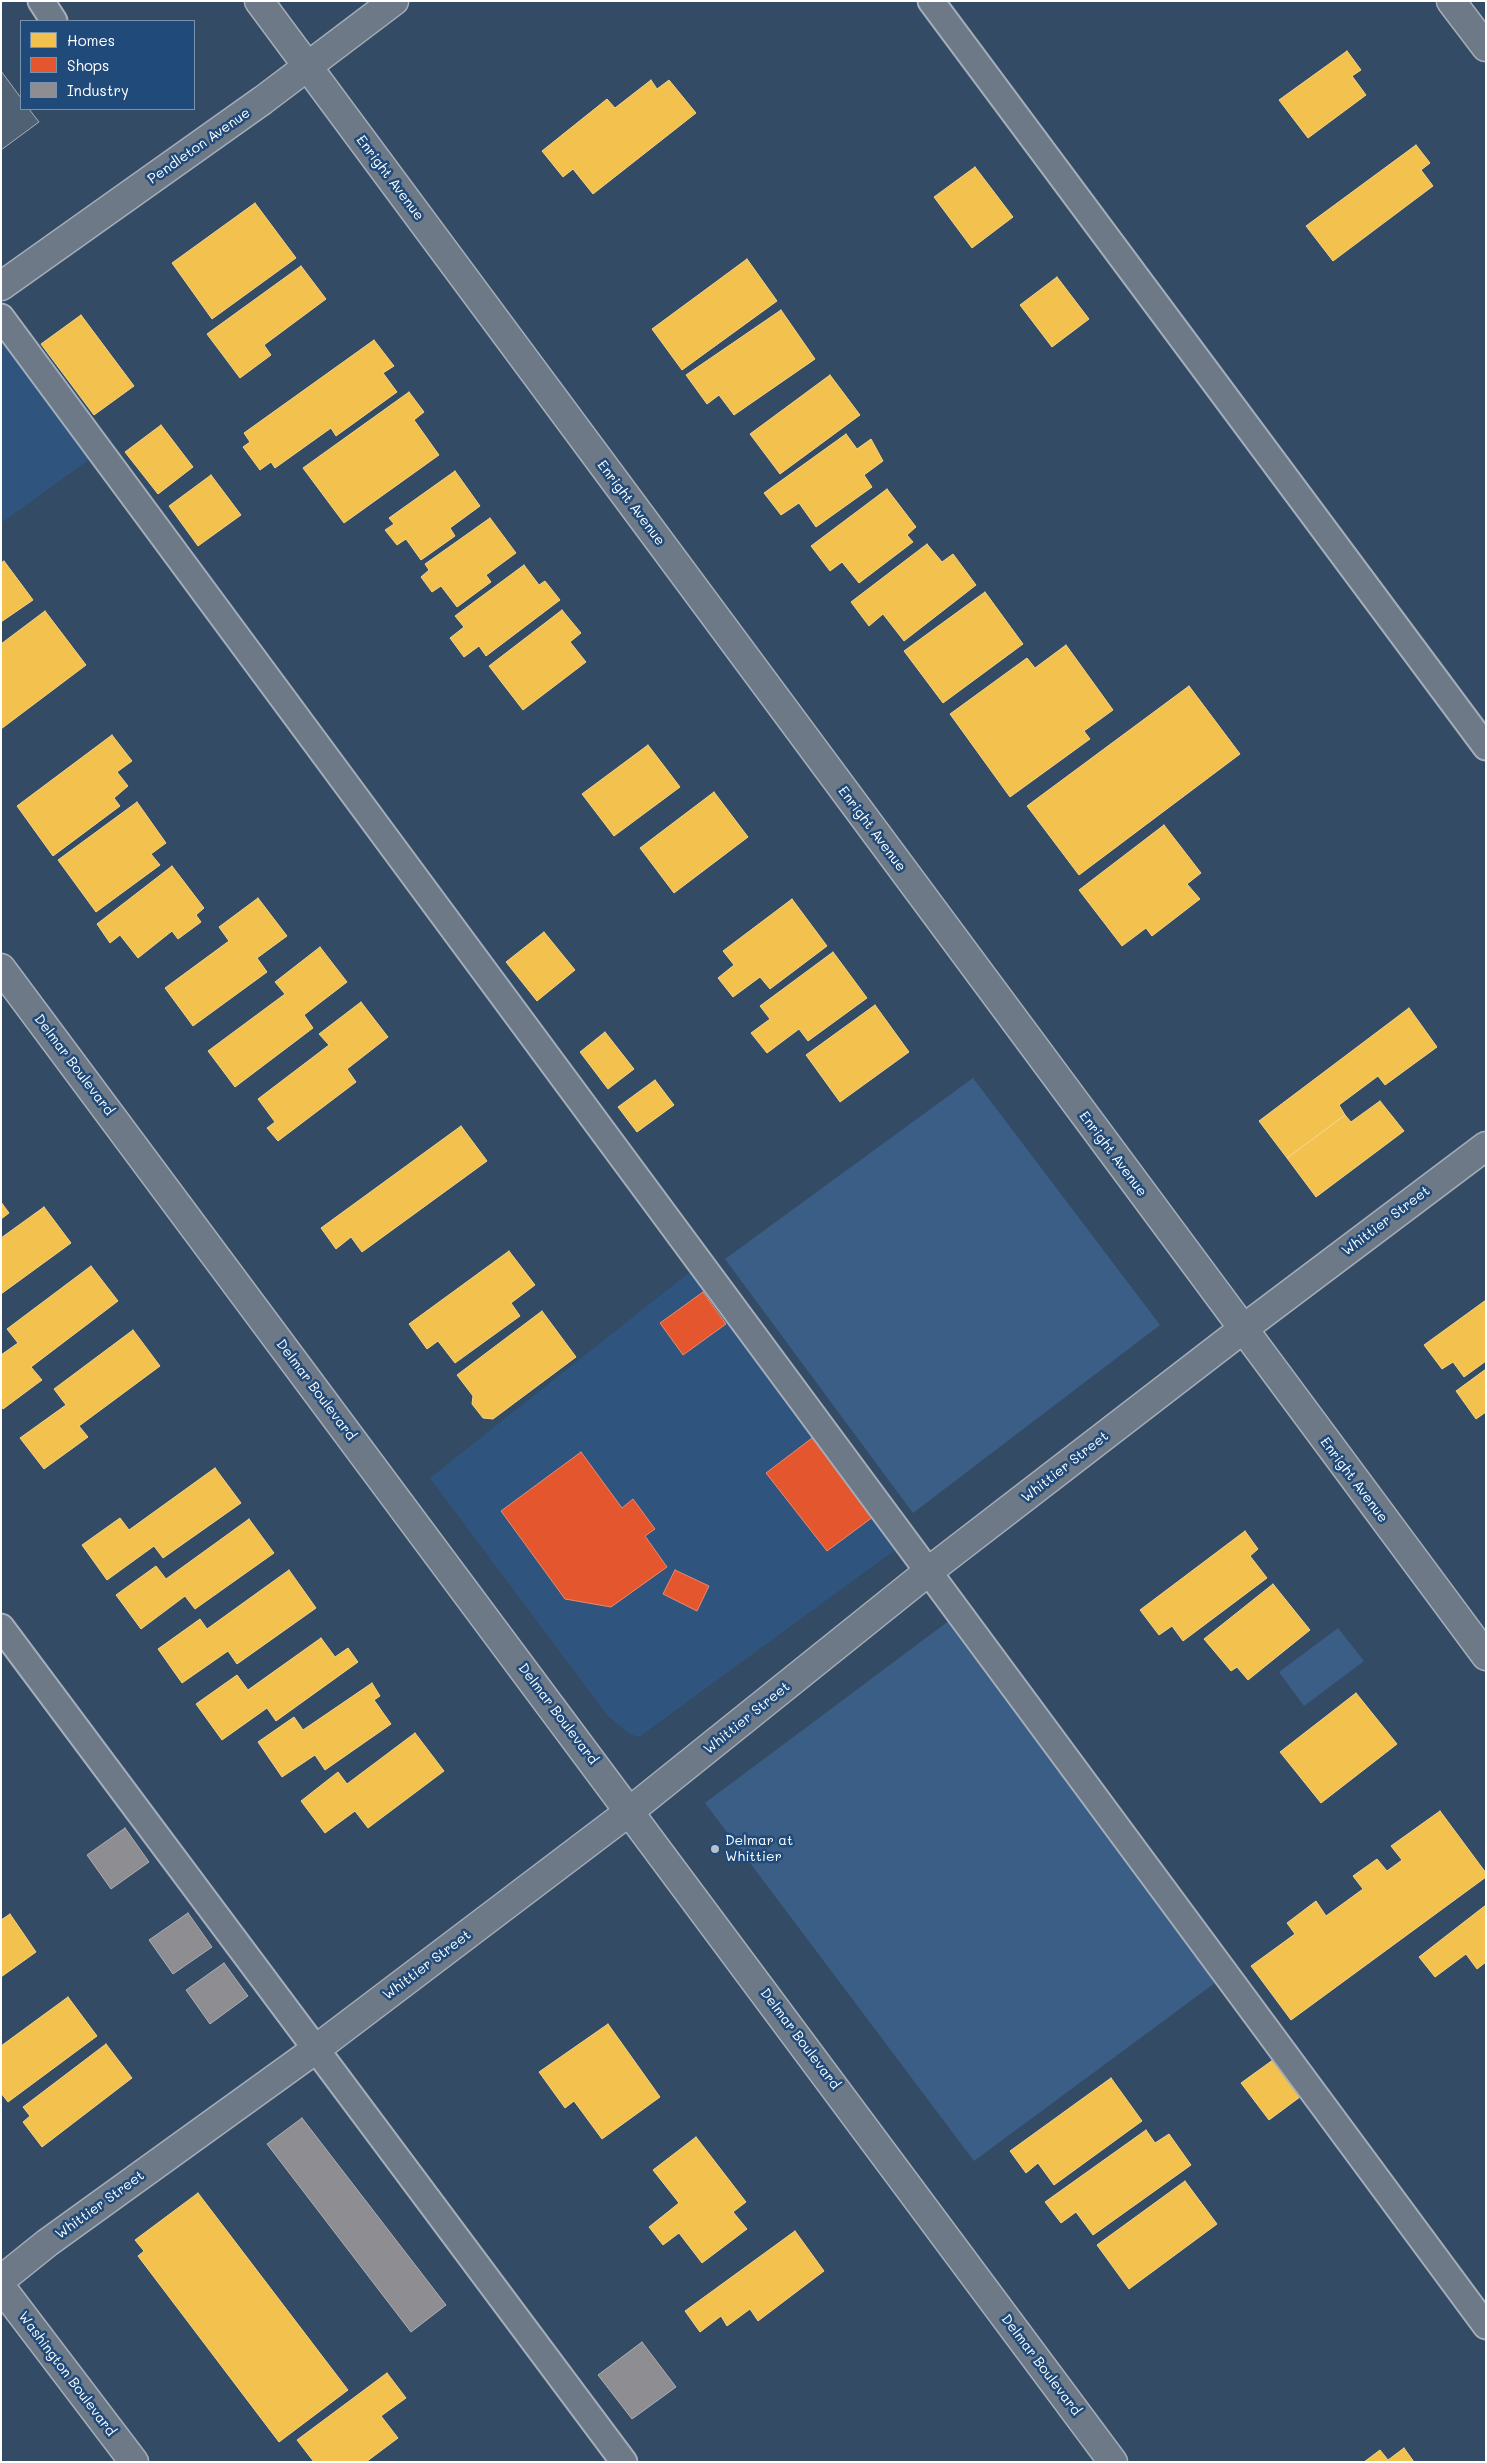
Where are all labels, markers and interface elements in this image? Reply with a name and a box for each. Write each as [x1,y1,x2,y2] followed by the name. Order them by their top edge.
[20,20,195,110] legend
[67,30,115,50] text: Homes
[67,55,109,75] text: Shops
[67,80,129,100] text: Industry
[145,104,253,188] street label: Pendleton Avenue
[353,132,427,224] street label: Enright Avenue
[594,457,668,549] street label: Enright Avenue
[835,783,909,875] street label: Enright Avenue
[31,1011,117,1119] street label: Delmar Boulevard
[1076,1108,1150,1200] street label: Enright Avenue
[1339,1182,1433,1260] street label: Whittier Street
[273,1336,359,1444] street label: Delmar Boulevard
[1018,1428,1112,1506] street label: Whittier Street
[1317,1434,1391,1526] street label: Enright Avenue
[515,1660,601,1768] street label: Delmar Boulevard
[701,1678,793,1758] street label: Whittier Street
[725,1833,793,1865] place label: Delmar at Whittier
[709,1843,721,1855] marker: Delmar at Whittier
[380,1926,474,2004] street label: Whittier Street
[757,1985,843,2093] street label: Delmar Boulevard
[52,2167,148,2243] street label: Whittier Street
[15,2308,119,2440] street label: Washington Boulevard
[998,2311,1084,2419] street label: Delmar Boulevard

